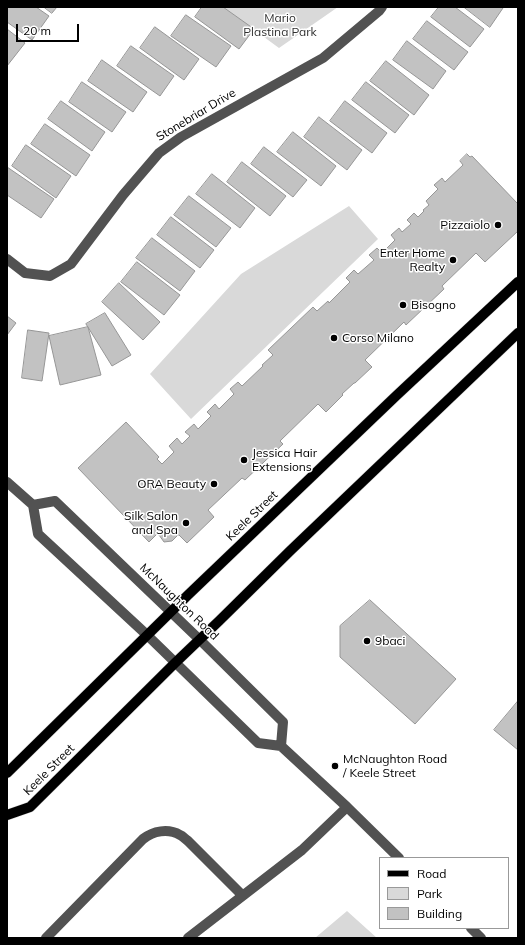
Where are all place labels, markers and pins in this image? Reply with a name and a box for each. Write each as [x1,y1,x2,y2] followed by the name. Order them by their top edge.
[440,218,490,232] place label: Pizzaiolo
[493,220,503,230] marker: Pizzaiolo
[380,246,445,274] place label: Enter Home Realty
[448,255,458,265] marker: Enter Home Realty
[411,298,456,312] place label: Bisogno
[398,300,408,310] marker: Bisogno
[342,331,414,345] place label: Corso Milano
[329,333,339,343] marker: Corso Milano
[252,446,317,474] place label: Jessica Hair Extensions
[239,455,249,465] marker: Jessica Hair Extensions
[137,477,206,491] place label: ORA Beauty
[209,479,219,489] marker: ORA Beauty
[124,509,178,537] place label: Silk Salon and Spa
[181,518,191,528] marker: Silk Salon and Spa
[375,634,405,648] place label: 9baci
[362,636,372,646] marker: 9baci
[343,752,447,780] place label: McNaughton Road / Keele Street
[330,761,340,771] marker: McNaughton Road / Keele Street

